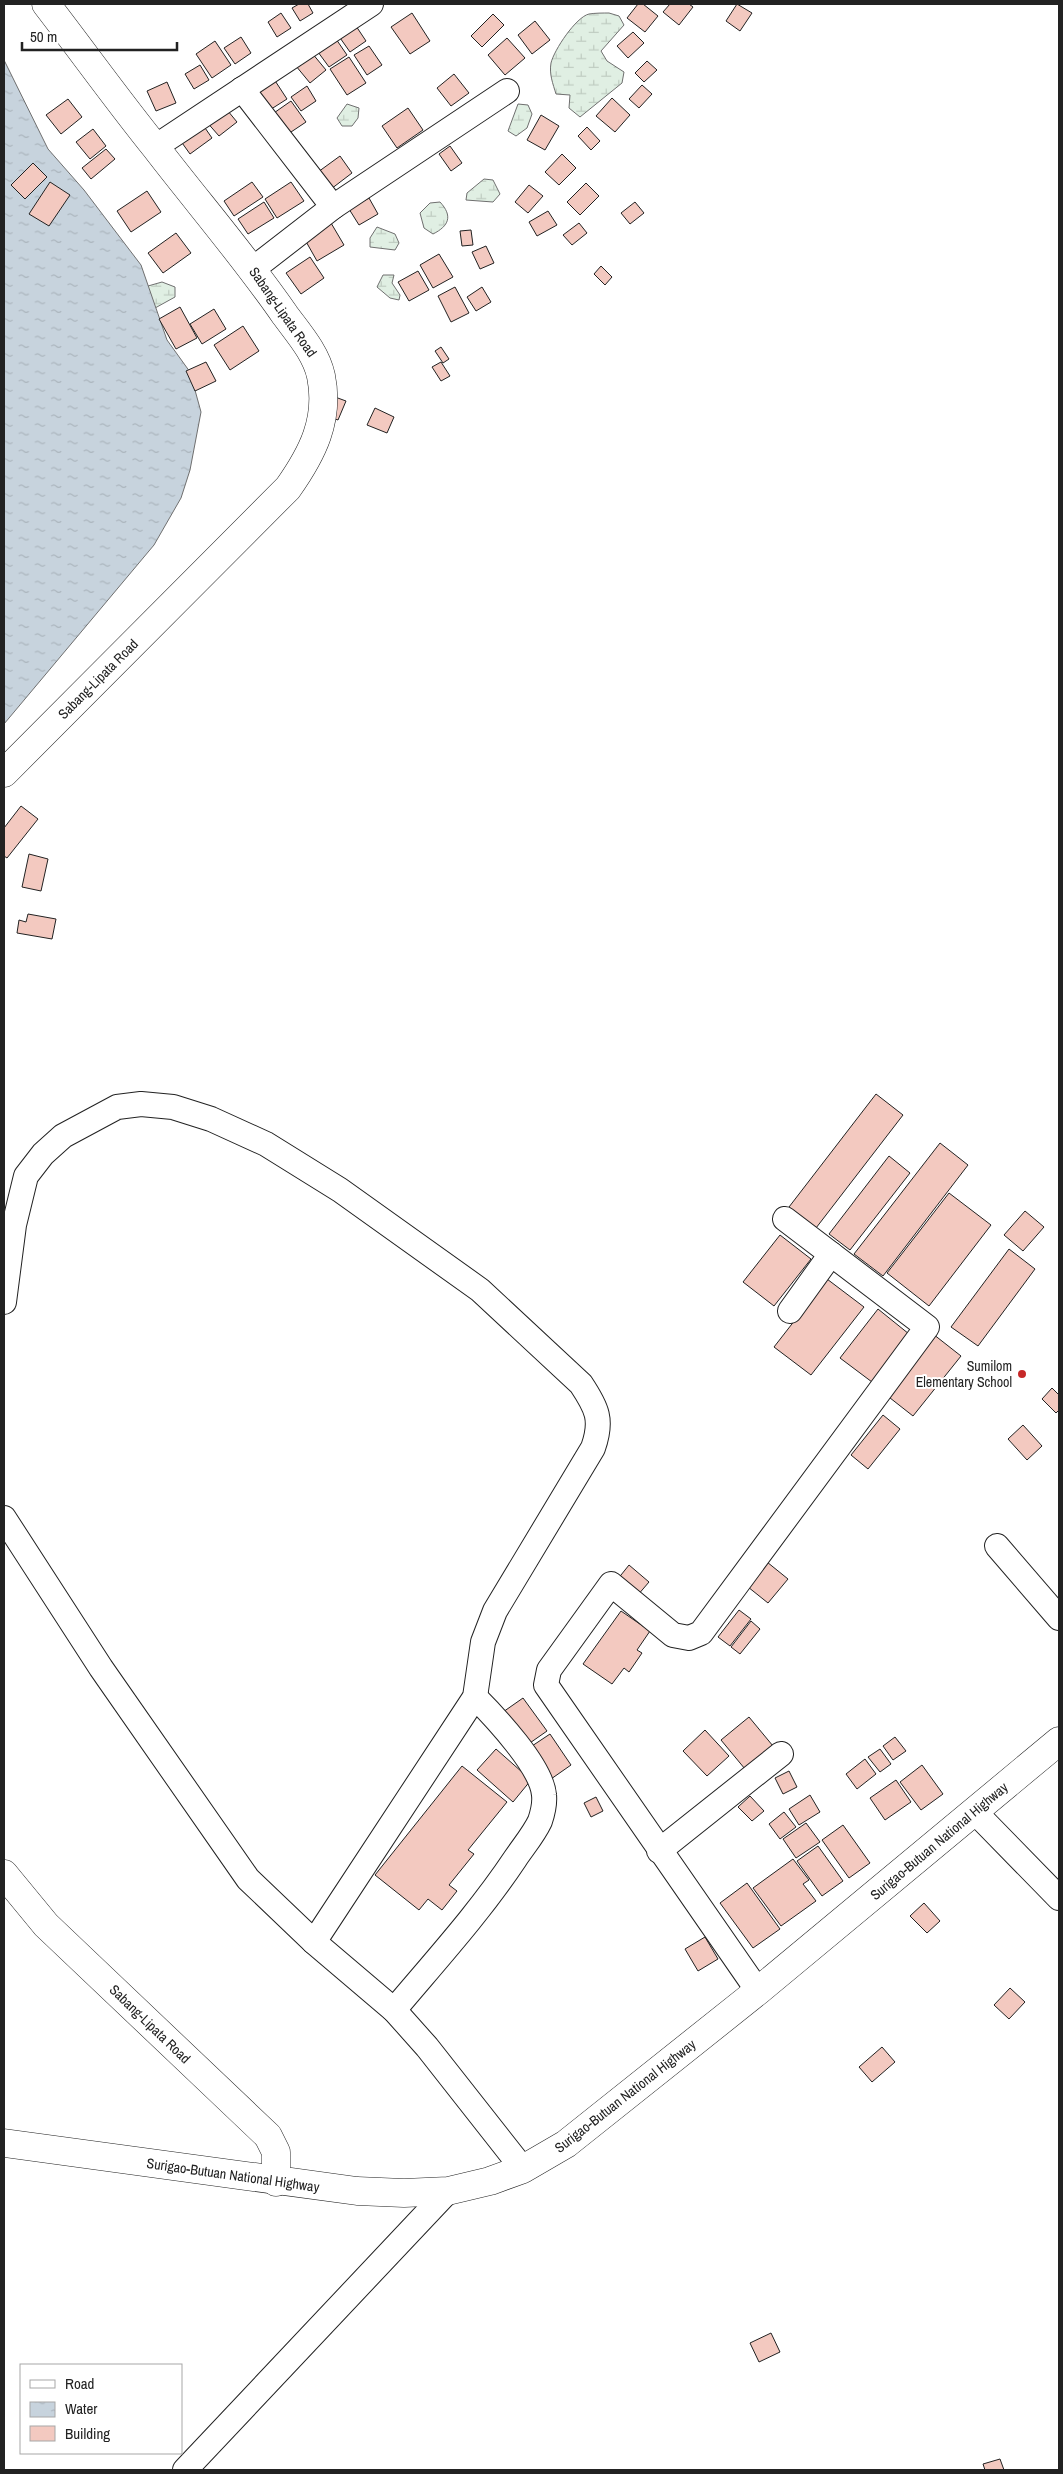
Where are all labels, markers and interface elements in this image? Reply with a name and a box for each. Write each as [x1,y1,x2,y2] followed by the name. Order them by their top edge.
[22,20,178,52] scale bar
[30,26,57,47] text: 50 m
[245,263,321,361] street label: Sabang-Lipata Road
[54,635,142,723] street label: Sabang-Lipata Road
[916,1357,1012,1391] place label: Sumilom Elementary School
[1016,1368,1028,1380] marker: Sumilom Elementary School
[866,1778,1012,1904] street label: Surigao-Butuan National Highway
[106,1981,194,2067] street label: Sabang-Lipata Road
[551,2035,699,2157] street label: Surigao-Butuan National Highway
[145,2154,321,2196] street label: Surigao-Butuan National Highway
[20,2364,182,2454] legend
[65,2373,94,2394] text: Road
[65,2398,97,2419] text: Water
[65,2423,110,2444] text: Building

